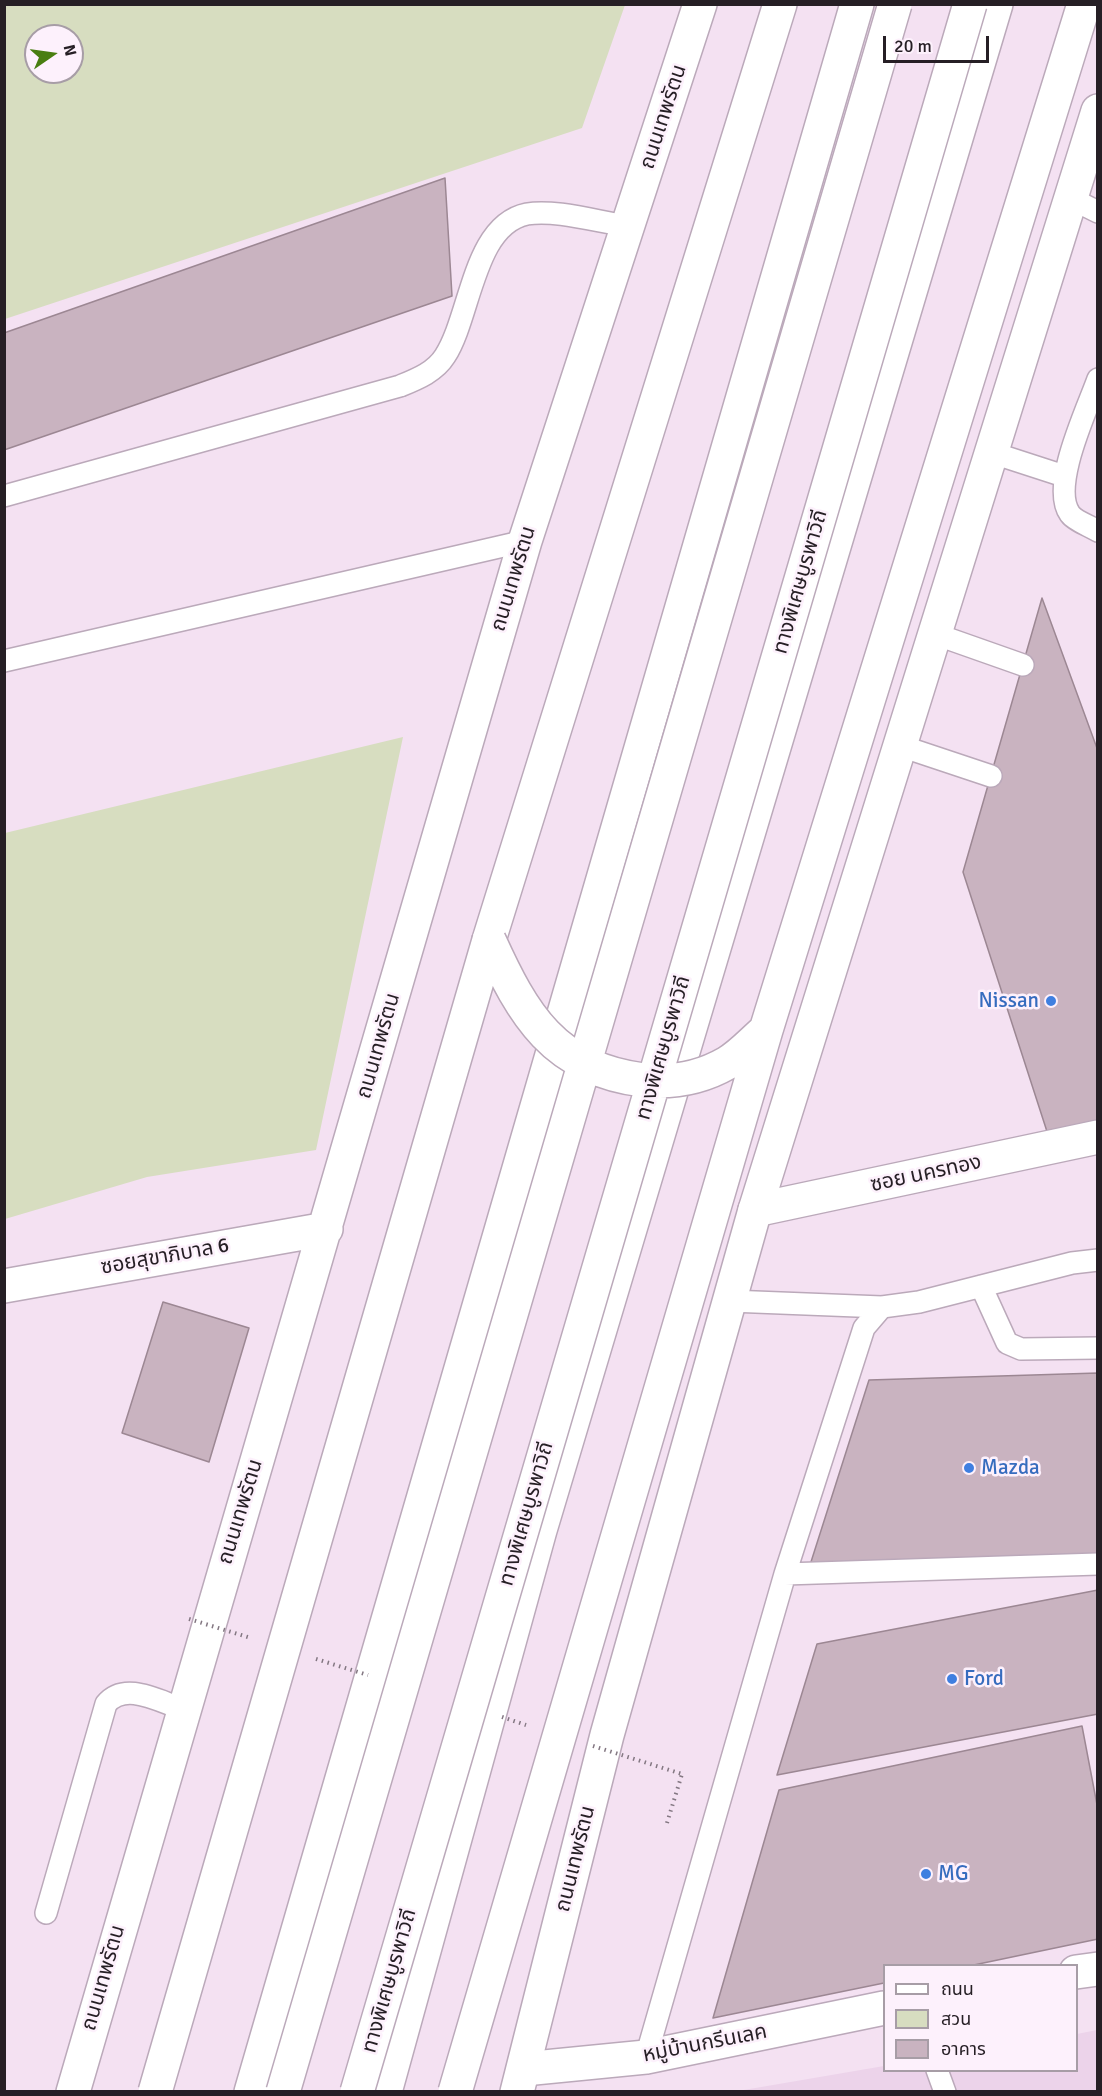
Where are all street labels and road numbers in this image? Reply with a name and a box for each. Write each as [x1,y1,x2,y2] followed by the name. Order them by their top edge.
[635,62,693,172] street label: ถนนเทพรัตน
[768,507,834,657] street label: ทางพิเศษบูรพาวิถี
[486,523,542,635] street label: ถนนเทพรัตน
[631,973,697,1123] street label: ทางพิเศษบูรพาวิถี
[352,990,406,1102] street label: ถนนเทพรัตน
[868,1150,984,1198] street label: ซอย นครทอง
[99,1233,231,1281] street label: ซอยสุขาภิบาล 6
[494,1439,560,1589] street label: ทางพิเศษบูรพาวิถี
[213,1456,269,1568] street label: ถนนเทพรัตน
[551,1803,601,1915] street label: ถนนเทพรัตน
[357,1906,423,2056] street label: ทางพิเศษบูรพาวิถี
[77,1922,131,2034] street label: ถนนเทพรัตน
[641,2020,769,2068] street label: หมู่บ้านกรีนเลค

